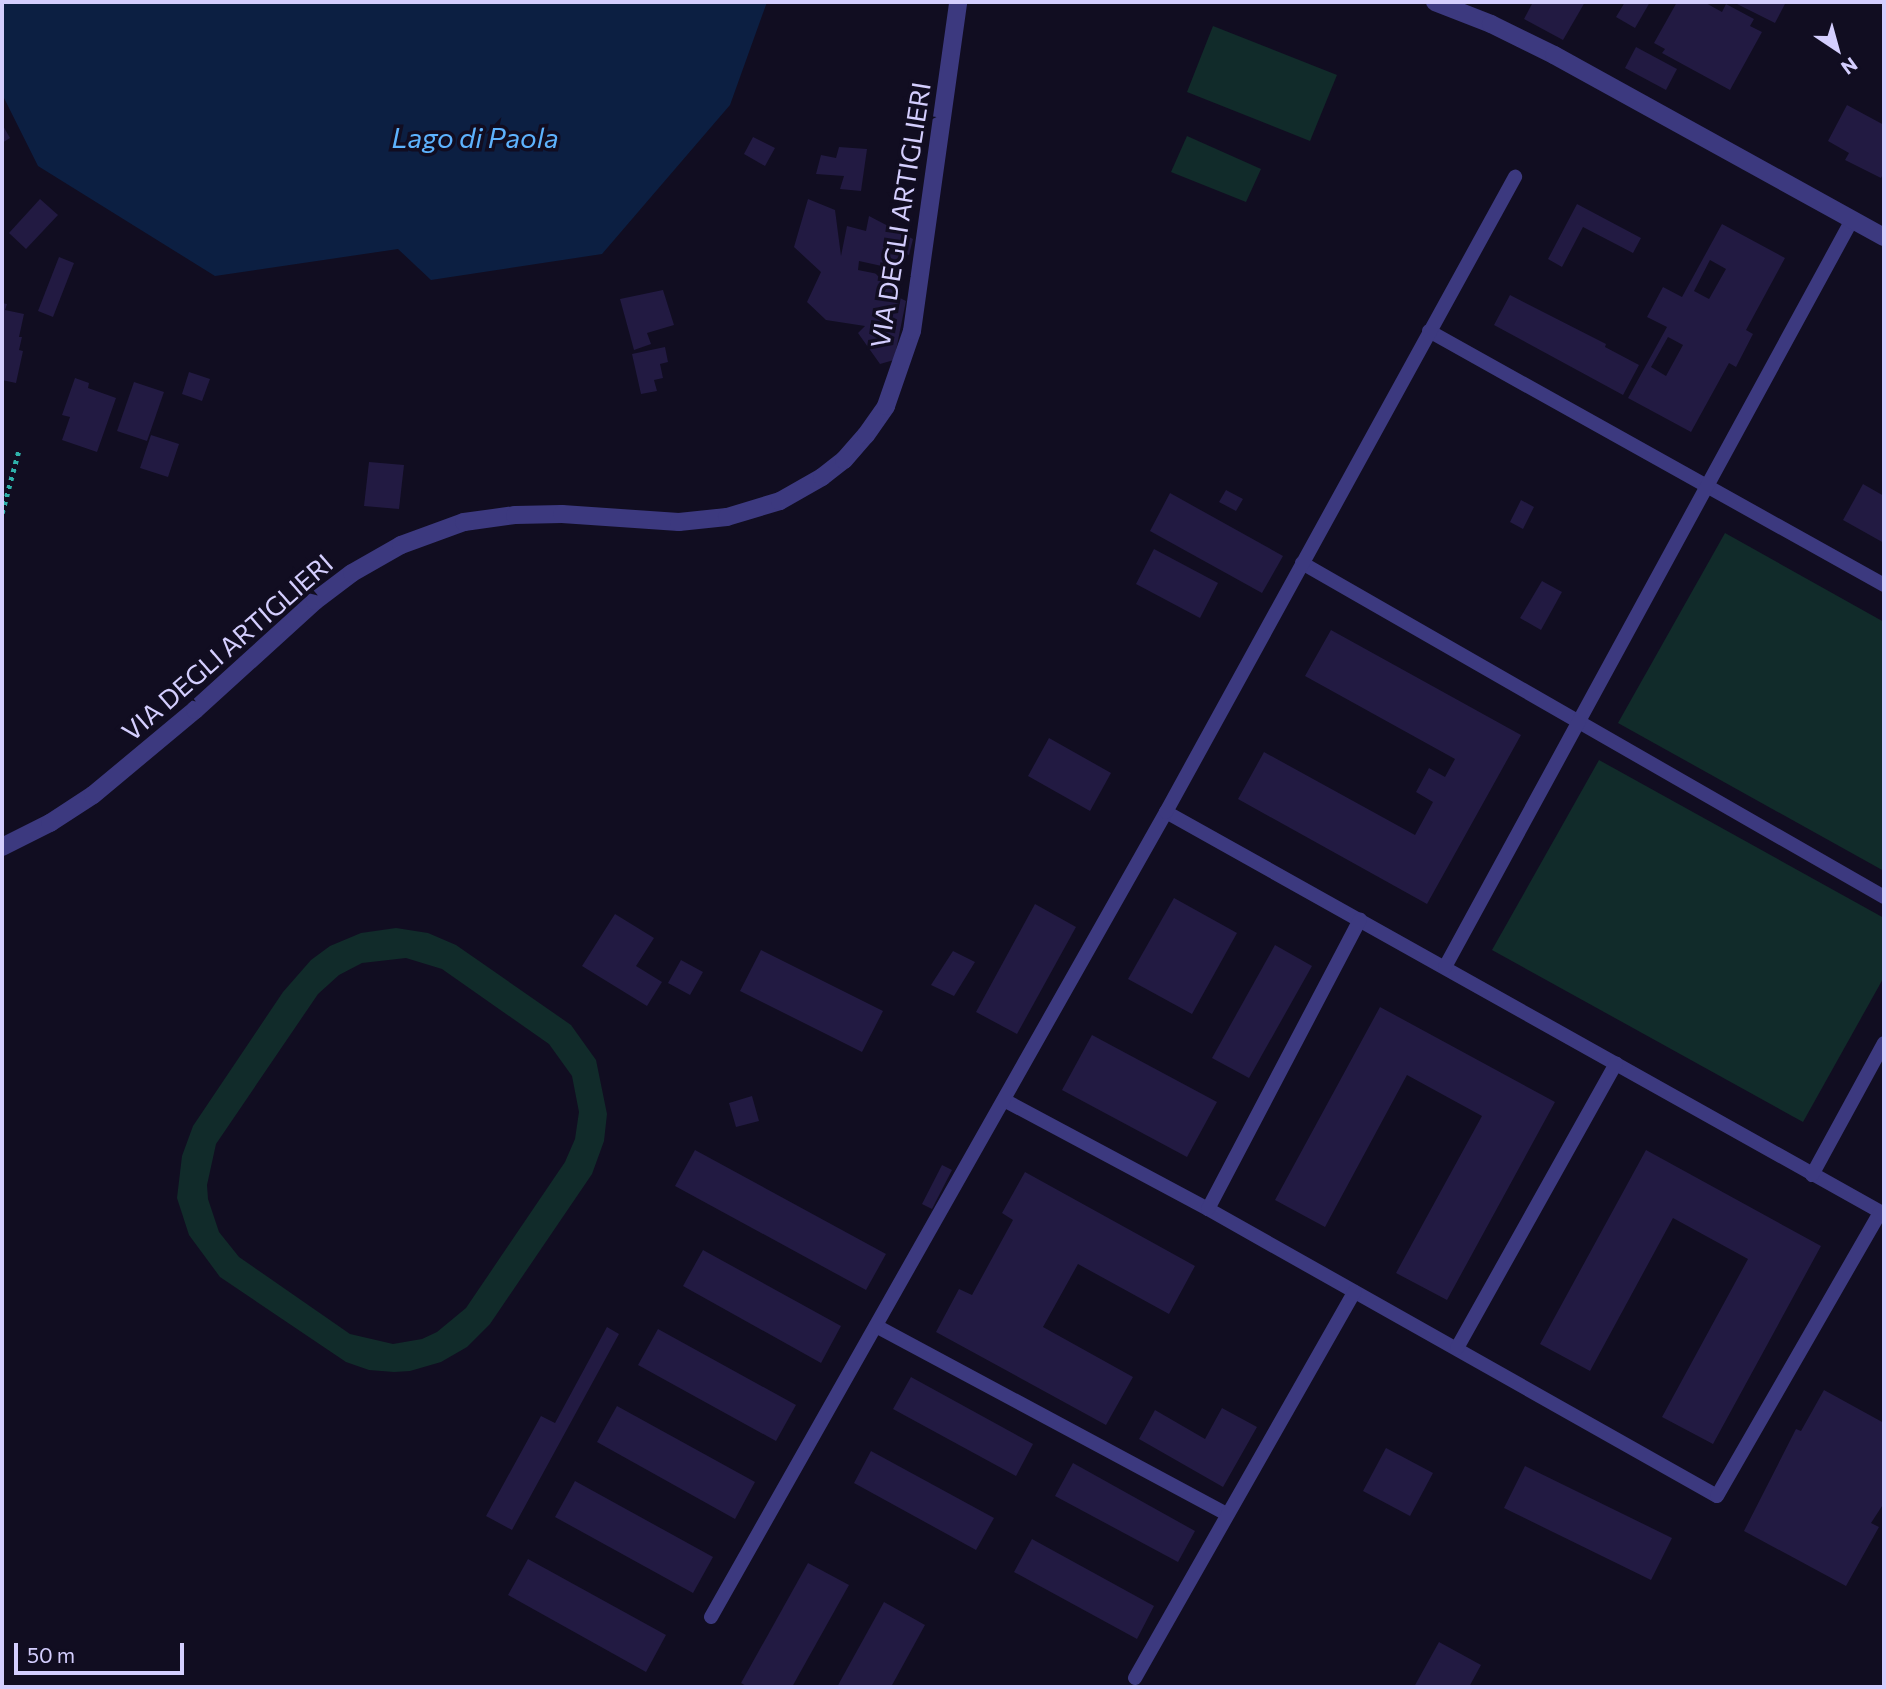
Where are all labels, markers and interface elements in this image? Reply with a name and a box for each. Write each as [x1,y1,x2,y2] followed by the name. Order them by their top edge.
[1802,14,1872,84] north arrow
[1837,53,1862,80] text: N
[864,80,936,350] street label: VIA DEGLI ARTIGLIERI
[391,120,559,154] water label: Lago di Paola
[115,547,339,747] street label: VIA DEGLI ARTIGLIERI
[18,1630,187,1674] scale bar
[27,1642,75,1667] text: 50 m

